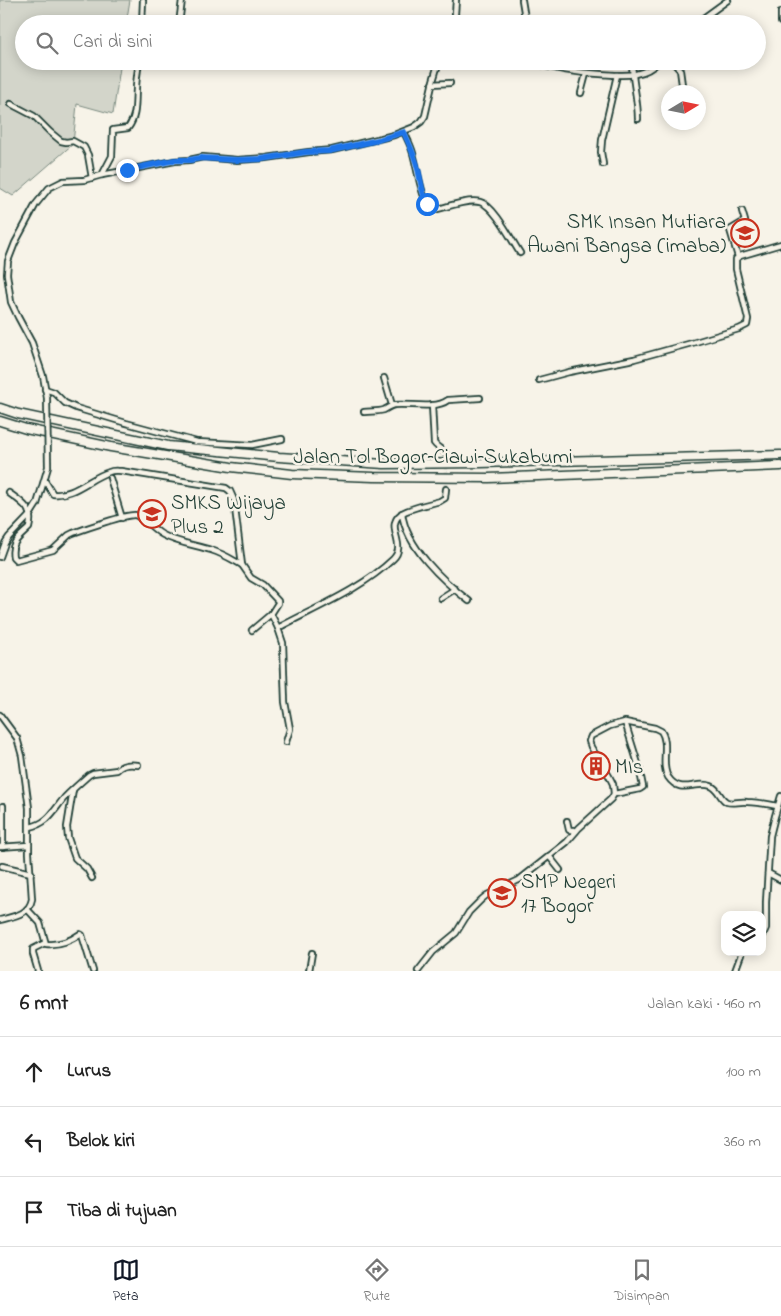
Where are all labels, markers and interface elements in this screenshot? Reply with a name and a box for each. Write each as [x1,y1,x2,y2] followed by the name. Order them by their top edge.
[15,15,766,70] search box
[33,29,61,57] icon: search
[73,29,152,56] text: Cari di sini
[661,85,706,130] north arrow
[116,159,139,182] route end
[416,193,439,216] route start
[527,208,726,264] place label: SMK Insan Mutiara Awani Bangsa (imaba)
[730,218,760,248] school or university icon: SMK Insan Mutiara Awani Bangsa (imaba)
[293,443,573,475] street label: Jalan Tol Bogor–Ciawi–Sukabumi
[171,489,286,543] place label: SMKS Wijaya Plus 2
[137,499,167,529] school or university icon: SMKS Wijaya Plus 2
[581,751,611,781] building icon: MIs
[615,753,643,783] place label: MIs
[521,868,616,924] place label: SMP Negeri 17 Bogor
[487,878,517,908] school or university icon: SMP Negeri 17 Bogor
[721,911,766,956] map controls
[721,911,766,956] button: layers
[20,989,68,1019] text: 6 mnt
[647,992,761,1016] text: Jalan kaki · 460 m
[20,1058,48,1086] icon: ahead
[67,1058,111,1085] text: Lurus
[726,1060,761,1084] text: 100 m
[20,1128,48,1156] icon: left
[67,1128,135,1155] text: Belok kiri
[724,1130,761,1154] text: 360 m
[20,1198,48,1226] icon: arrive
[67,1198,177,1225] text: Tiba di tujuan
[112,1256,140,1307] tab: Peta
[363,1256,391,1307] tab: Rute
[614,1256,669,1307] tab: Disimpan

